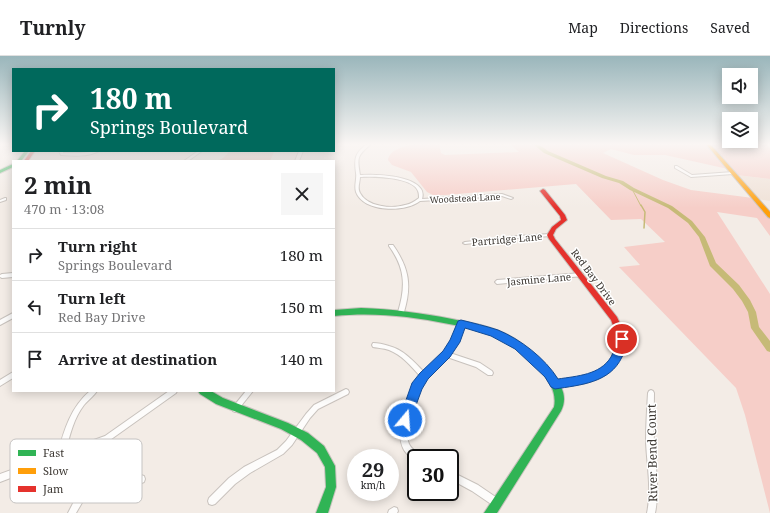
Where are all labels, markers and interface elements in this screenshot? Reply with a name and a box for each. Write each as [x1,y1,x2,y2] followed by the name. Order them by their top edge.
[20,15,85,41] text: Turnly
[568,18,598,37] text: Map
[620,18,688,37] text: Directions
[710,18,750,37] text: Saved
[722,68,758,148] map controls
[722,68,758,104] button: sound
[90,79,172,117] text: 180 m
[24,84,76,136] icon: right
[722,112,758,148] button: layers
[90,115,248,139] text: Springs Boulevard
[24,168,92,201] text: 2 min
[281,173,323,215] button: close
[429,190,501,206] street label: Woodstead Lane
[24,200,104,218] text: 470 m · 13:08
[471,229,543,249] street label: Partridge Lane
[58,236,137,256] text: Turn right
[24,244,46,266] icon: right
[280,245,323,265] text: 180 m
[568,246,620,308] street label: Red Bay Drive
[58,256,172,274] text: Springs Boulevard
[505,269,572,289] street label: Jasmine Lane
[58,288,126,308] text: Turn left
[24,296,46,318] icon: left
[280,297,323,317] text: 150 m
[58,308,145,326] text: Red Bay Drive
[605,322,639,356] pin
[611,328,633,350] icon: arrive
[24,348,46,370] icon: arrive
[58,349,217,369] text: Arrive at destination
[280,349,323,369] text: 140 m
[384,399,426,441] position arrow
[643,404,661,502] street label: River Bend Court
[10,439,142,503] legend
[43,445,64,460] text: Fast
[407,449,459,501] speed limit sign: 30
[362,456,384,483] text: 29
[43,463,69,478] text: Slow
[361,478,385,492] text: km/h
[42,481,64,496] text: Jam

